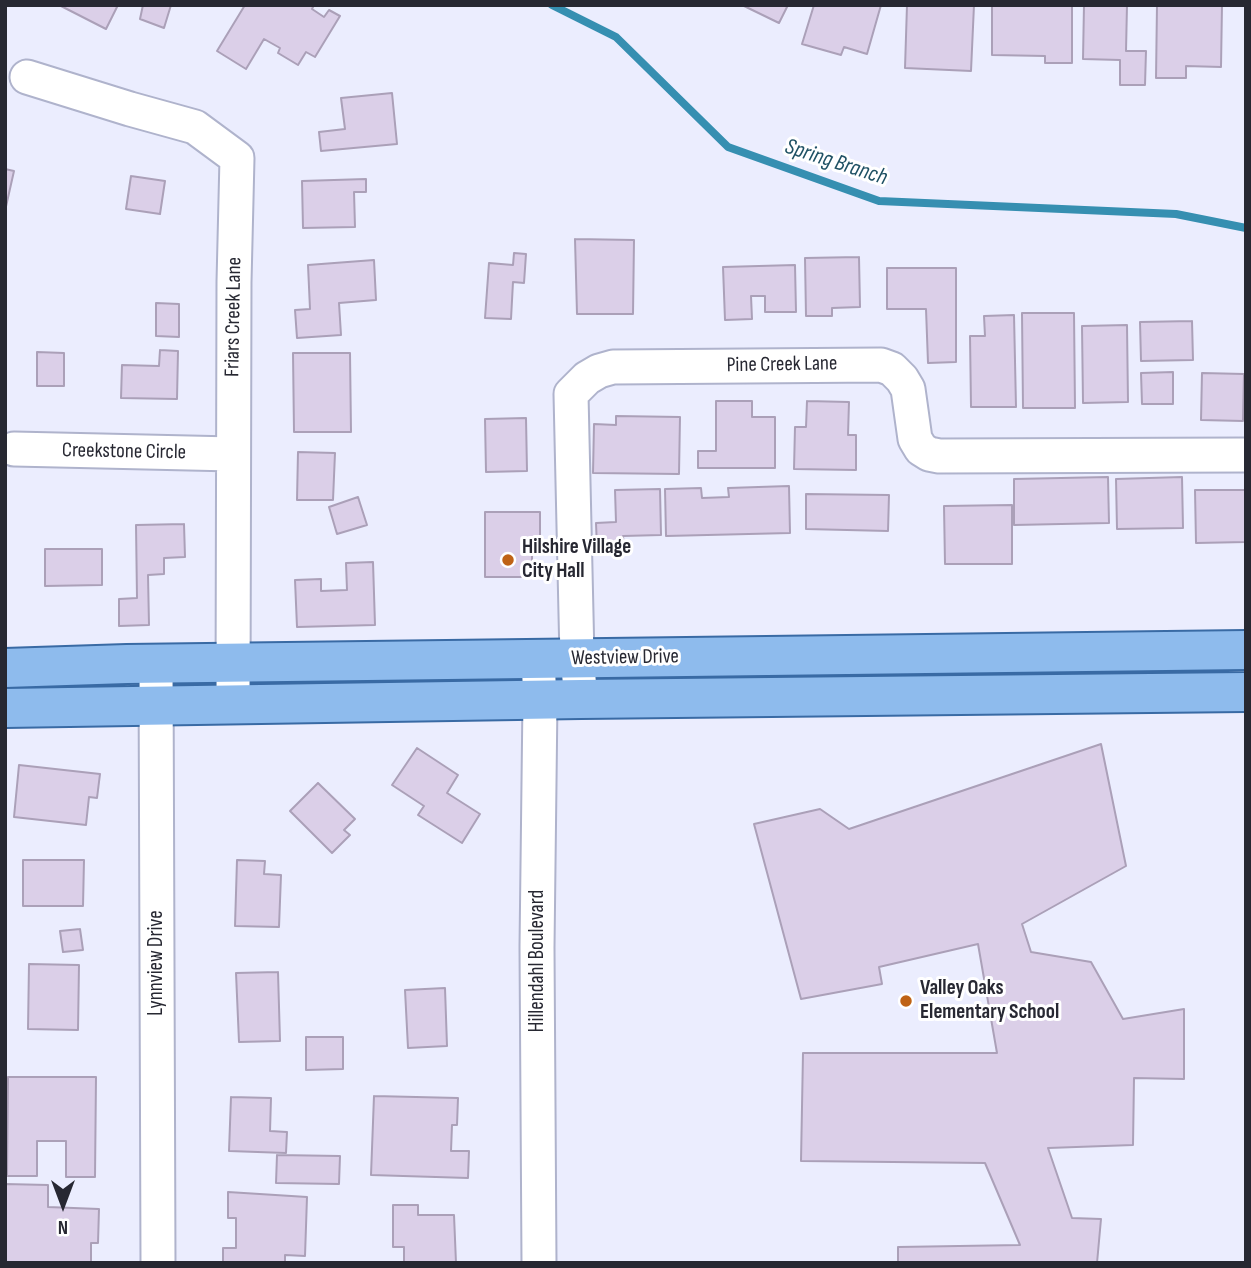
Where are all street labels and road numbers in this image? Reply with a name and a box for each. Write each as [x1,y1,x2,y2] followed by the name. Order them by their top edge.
[220,257,248,377] street label: Friars Creek Lane
[726,351,838,379] street label: Pine Creek Lane
[62,438,186,466] street label: Creekstone Circle
[571,644,679,672] street label: Westview Drive
[525,890,551,1032] street label: Hillendahl Boulevard
[144,910,170,1016] street label: Lynnview Drive

